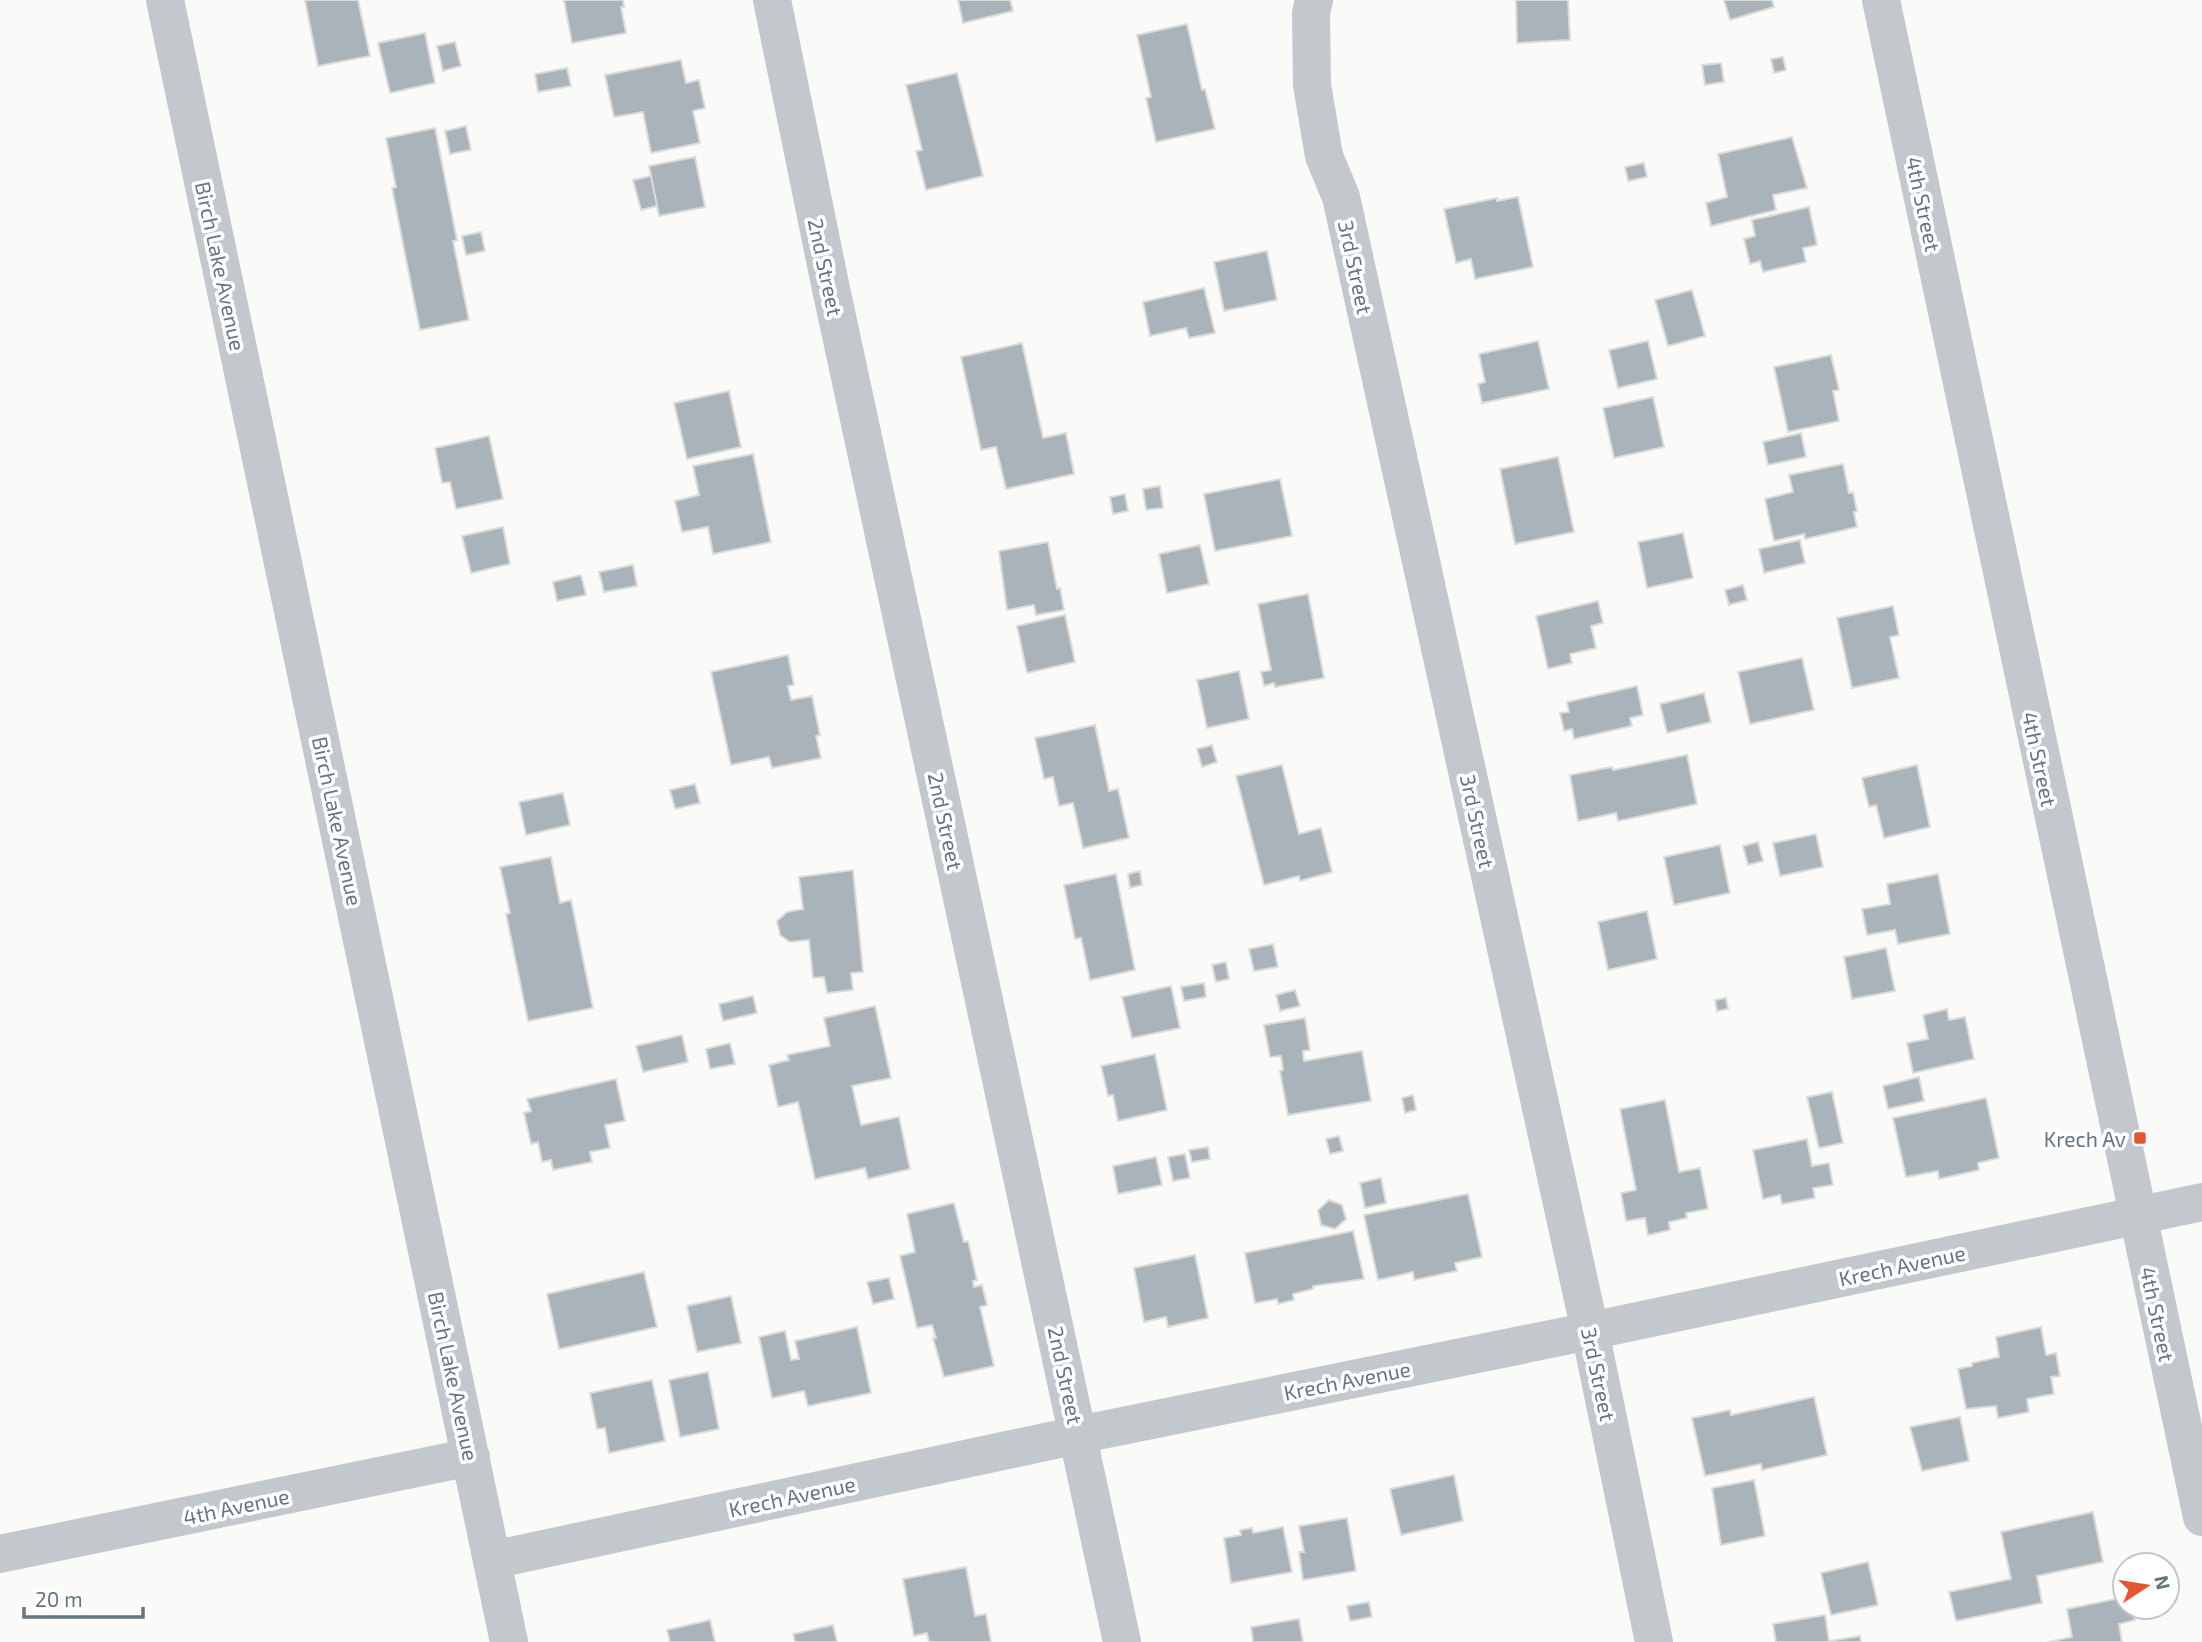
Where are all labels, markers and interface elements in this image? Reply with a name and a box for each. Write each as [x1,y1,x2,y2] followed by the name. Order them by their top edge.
[1902,154,1946,254] street label: 4th Street
[191,179,251,353] street label: Birch Lake Avenue
[803,216,849,318] street label: 2nd Street
[1334,218,1378,316] street label: 3rd Street
[2018,709,2062,809] street label: 4th Street
[308,734,368,908] street label: Birch Lake Avenue
[923,770,969,872] street label: 2nd Street
[1456,772,1500,870] street label: 3rd Street
[2044,1126,2126,1151] place label: Krech Av
[2132,1130,2148,1146] marker: Krech Av
[1836,1239,1968,1291] street label: Krech Avenue
[2136,1264,2180,1364] street label: 4th Street
[424,1289,484,1463] street label: Birch Lake Avenue
[1043,1324,1089,1426] street label: 2nd Street
[1577,1325,1621,1423] street label: 3rd Street
[1281,1355,1413,1405] street label: Krech Avenue
[726,1470,858,1522] street label: Krech Avenue
[181,1483,291,1529] street label: 4th Avenue
[2111,1551,2181,1621] north arrow
[2150,1573,2176,1591] text: N
[24,1576,144,1620] scale bar
[35,1586,83,1611] text: 20 m

